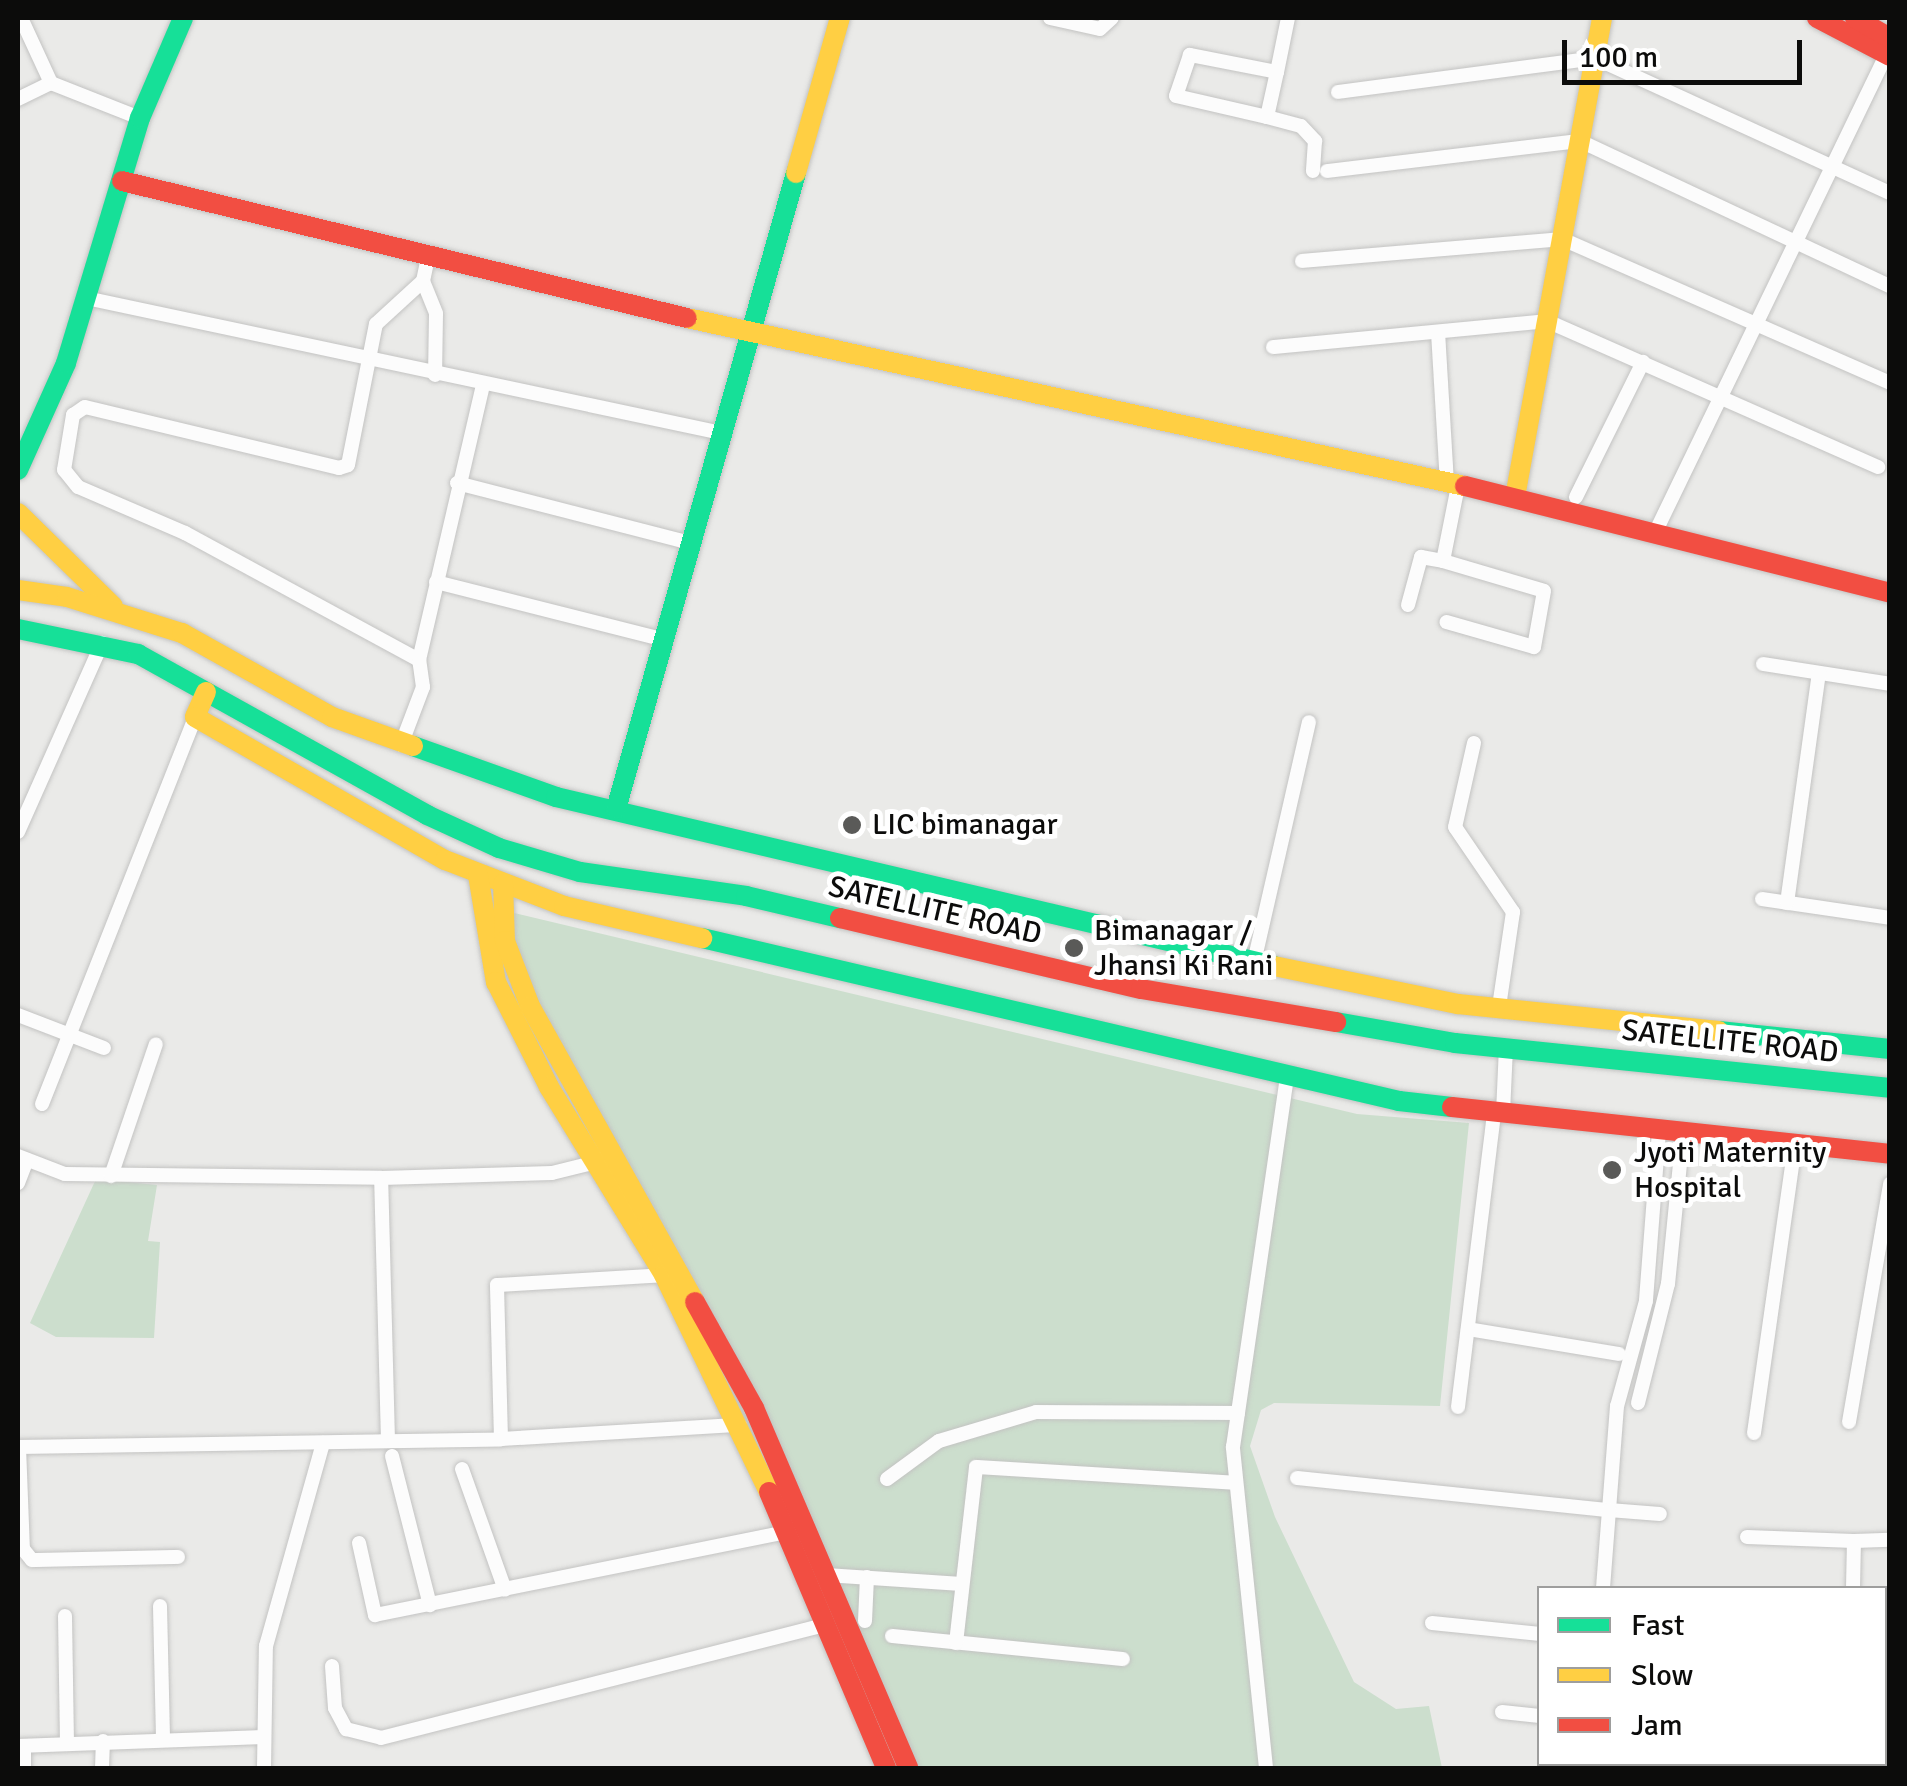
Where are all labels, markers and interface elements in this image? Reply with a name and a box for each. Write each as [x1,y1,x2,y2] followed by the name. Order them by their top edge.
[1567,20,1807,82] scale bar
[1579,39,1658,76] text: 100 m
[872,807,1057,843] place label: LIC bimanagar
[841,814,863,836] marker: LIC bimanagar
[825,869,1045,953] street label: SATELLITE ROAD
[1094,913,1273,984] place label: Bimanagar / Jhansi Ki Rani
[1063,937,1085,959] marker: Bimanagar / Jhansi Ki Rani
[1620,1013,1840,1071] street label: SATELLITE ROAD
[1634,1135,1826,1206] place label: Jyoti Maternity Hospital
[1599,1157,1625,1183] marker: Jyoti Maternity Hospital
[1537,1586,1887,1766] legend
[1631,1607,1684,1644] text: Fast
[1631,1657,1693,1694] text: Slow
[1631,1707,1683,1744] text: Jam

